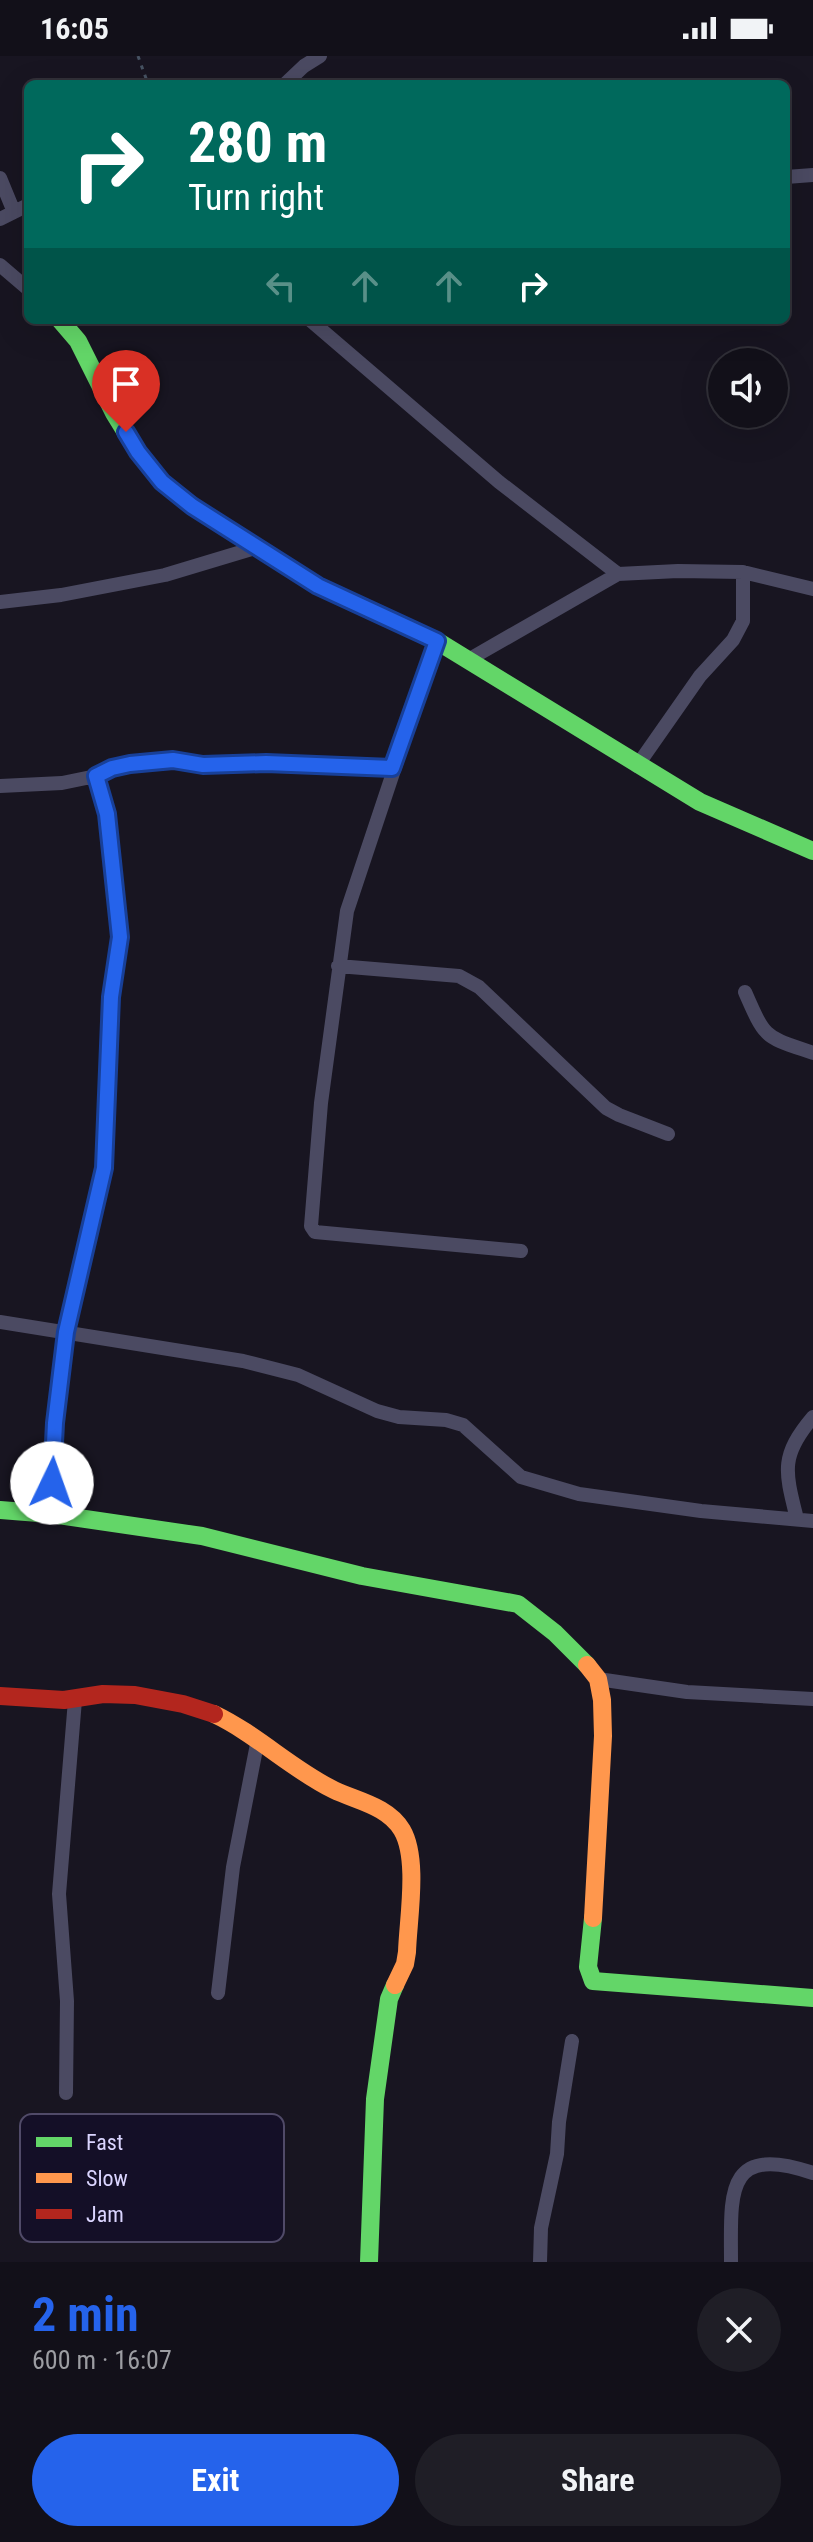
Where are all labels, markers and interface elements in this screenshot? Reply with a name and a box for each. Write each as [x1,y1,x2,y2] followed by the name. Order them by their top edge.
[40,11,109,46] text: 16:05
[188,110,327,176] text: 280 m
[56,112,160,216] icon: right
[188,177,324,219] text: Turn right
[259,264,303,308] icon: left
[343,264,387,308] icon: ahead
[427,264,471,308] icon: ahead
[511,264,555,308] icon: right
[708,348,788,428] map controls
[708,348,788,428] button: sound
[92,350,160,432] pin
[104,362,148,406] icon: arrive
[10,1441,94,1525] position arrow
[20,2114,284,2242] legend
[86,2130,123,2155] text: Fast
[86,2166,128,2191] text: Slow
[86,2202,124,2227] text: Jam
[32,2286,139,2343] text: 2 min
[697,2288,781,2372] button: close
[32,2345,172,2375] text: 600 m · 16:07
[32,2434,399,2526] button: Exit
[415,2434,781,2526] button: Share

